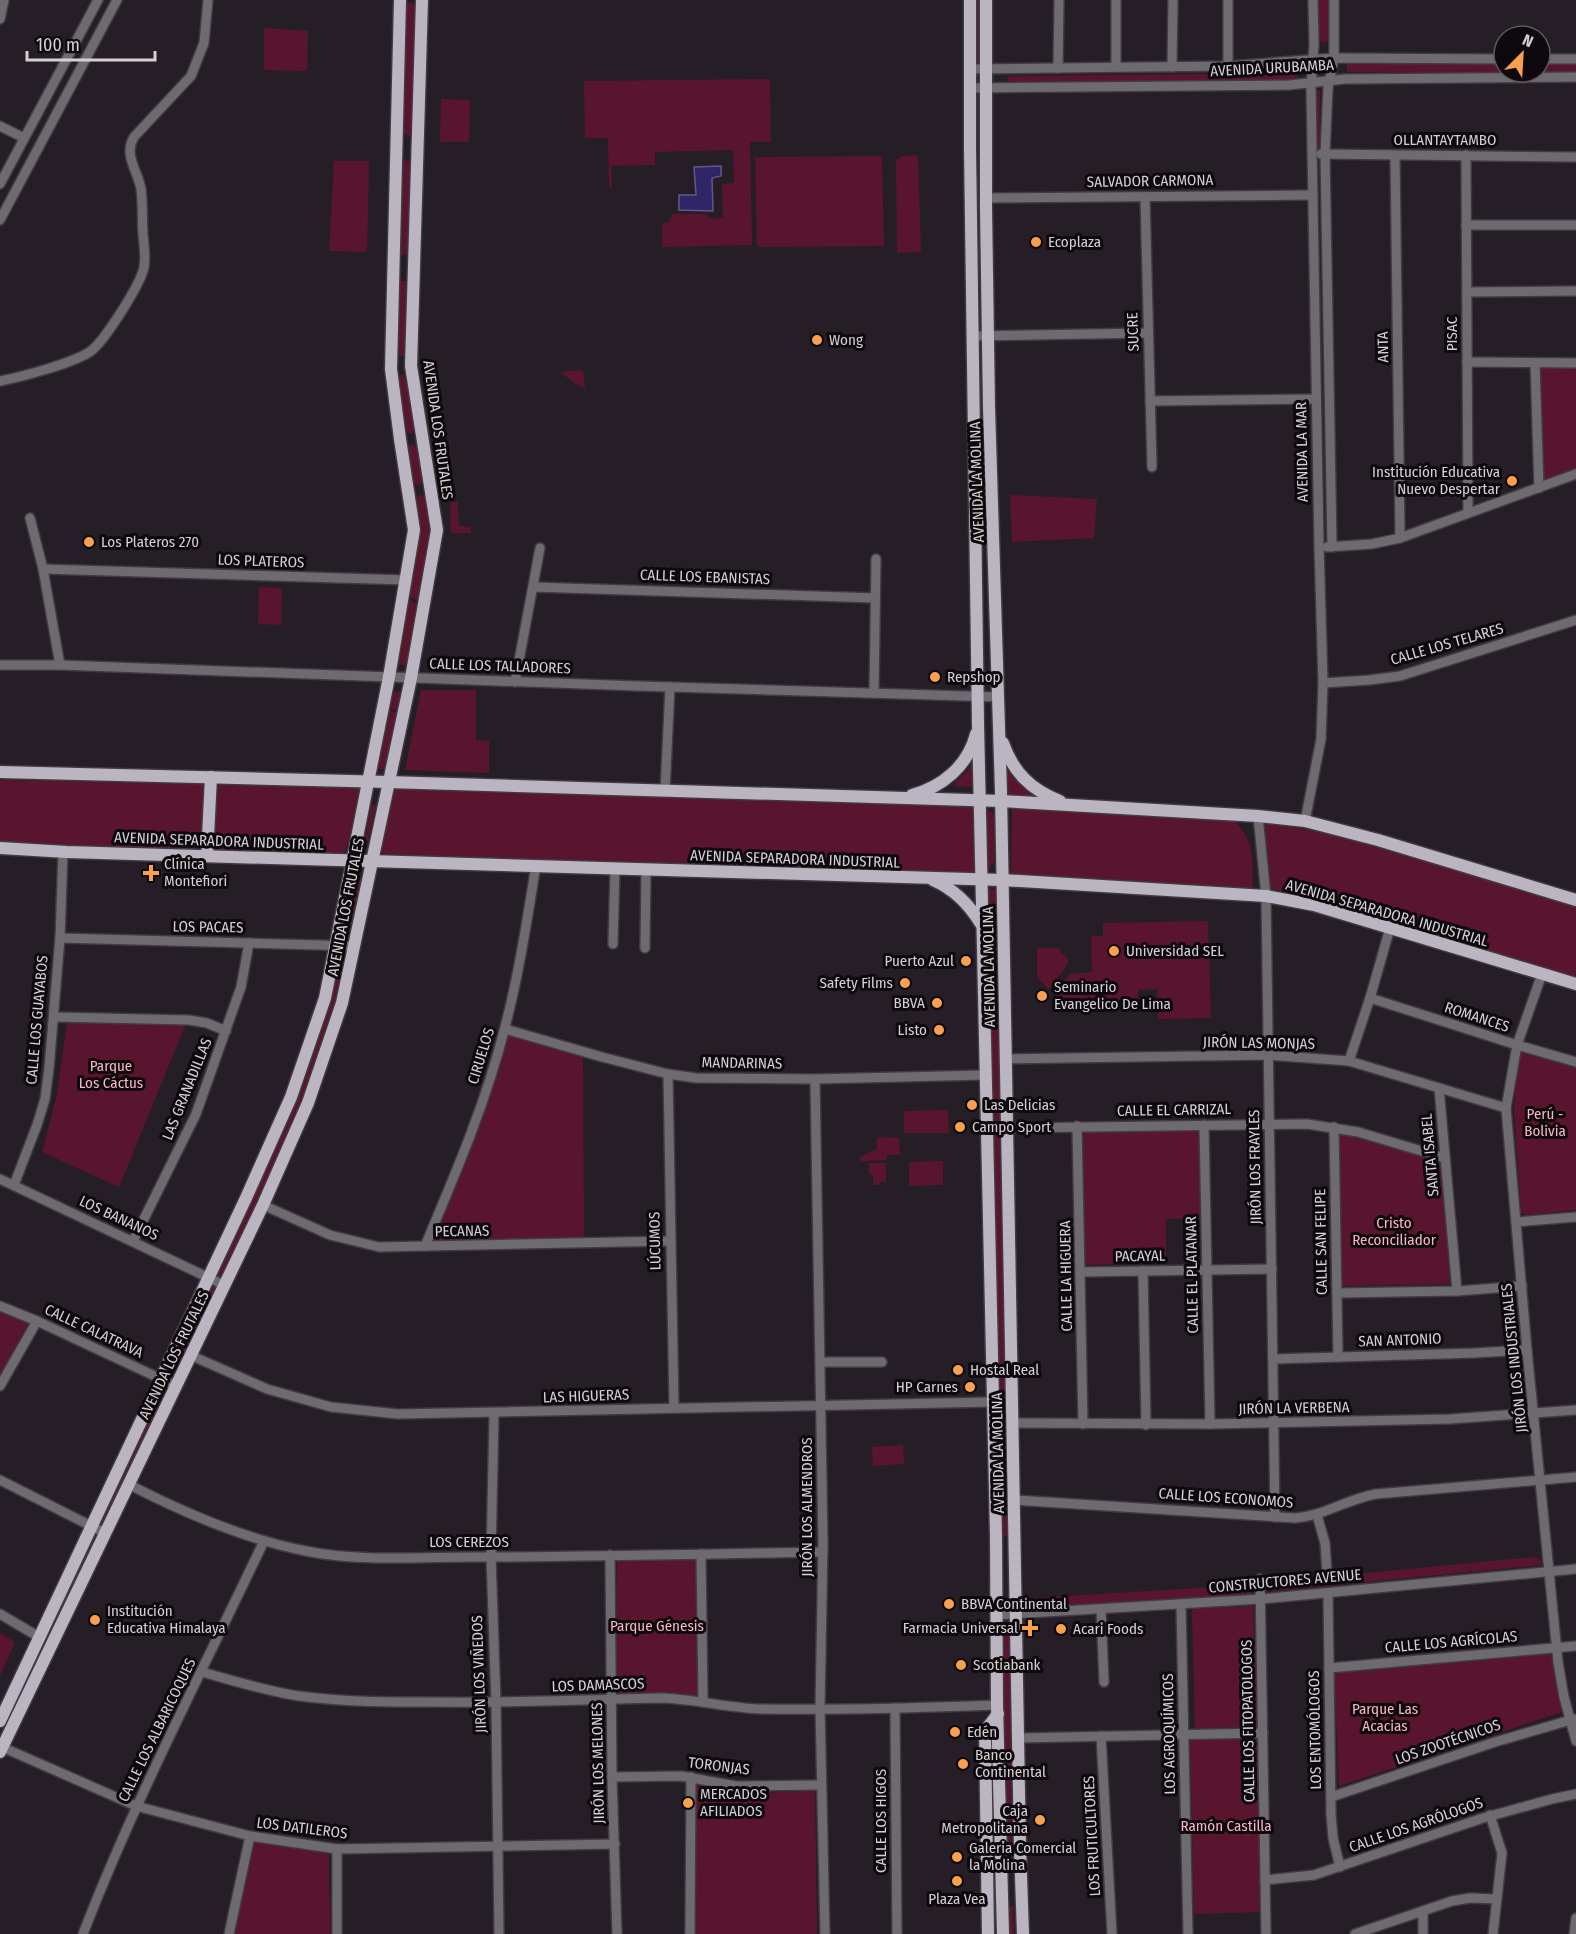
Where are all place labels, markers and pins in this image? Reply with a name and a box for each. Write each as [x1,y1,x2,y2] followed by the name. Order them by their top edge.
[1048,233,1101,251] place label: Ecoplaza
[1029,235,1043,249] marker: Ecoplaza
[829,331,863,349] place label: Wong
[810,333,824,347] marker: Wong
[1372,463,1501,498] place label: Institución Educativa Nuevo Despertar
[1505,474,1519,488] marker: Institución Educativa Nuevo Despertar
[101,533,199,551] place label: Los Plateros 270
[82,535,96,549] marker: Los Plateros 270
[947,668,1001,686] place label: Repshop
[928,670,942,684] marker: Repshop
[164,855,227,890] place label: Clínica Montefiori
[142,864,160,882] marker: Clínica Montefiori
[1126,942,1224,960] place label: Universidad SEL
[1107,944,1121,958] marker: Universidad SEL
[884,952,954,970] place label: Puerto Azul
[959,954,973,968] marker: Puerto Azul
[820,974,893,992] place label: Safety Films
[898,976,912,990] marker: Safety Films
[1054,978,1171,1013] place label: Seminario Evangelico De Lima
[1035,989,1049,1003] marker: Seminario Evangelico De Lima
[893,994,925,1012] place label: BBVA
[930,996,944,1010] marker: BBVA
[898,1021,927,1039] place label: Listo
[932,1023,946,1037] marker: Listo
[984,1096,1055,1114] place label: Las Delicias
[965,1098,979,1112] marker: Las Delicias
[972,1118,1051,1136] place label: Campo Sport
[953,1120,967,1134] marker: Campo Sport
[970,1361,1039,1379] place label: Hostal Real
[951,1363,965,1377] marker: Hostal Real
[896,1378,958,1396] place label: HP Carnes
[963,1380,977,1394] marker: HP Carnes
[961,1595,1067,1613] place label: BBVA Continental
[942,1597,956,1611] marker: BBVA Continental
[107,1602,226,1637] place label: Institución Educativa Himalaya
[88,1613,102,1627] marker: Institución Educativa Himalaya
[903,1619,1018,1637] place label: Farmacia Universal
[1073,1620,1143,1638] place label: Acari Foods
[1023,1621,1037,1635] marker: Farmacia Universal
[1054,1622,1068,1636] marker: Acari Foods
[973,1656,1041,1674] place label: Scotiabank
[954,1658,968,1672] marker: Scotiabank
[967,1723,997,1741] place label: Edén
[948,1725,962,1739] marker: Edén
[975,1746,1046,1781] place label: Banco Continental
[956,1757,970,1771] marker: Banco Continental
[700,1785,767,1820] place label: MERCADOS AFILIADOS
[681,1796,695,1810] marker: MERCADOS AFILIADOS
[941,1802,1028,1837] place label: Caja Metropolitana
[1033,1813,1047,1827] marker: Caja Metropolitana
[969,1839,1076,1874] place label: Galeria Comercial la Molina
[950,1850,964,1864] marker: Galeria Comercial la Molina
[950,1874,964,1888] marker: Plaza Vea
[928,1890,986,1908] place label: Plaza Vea

